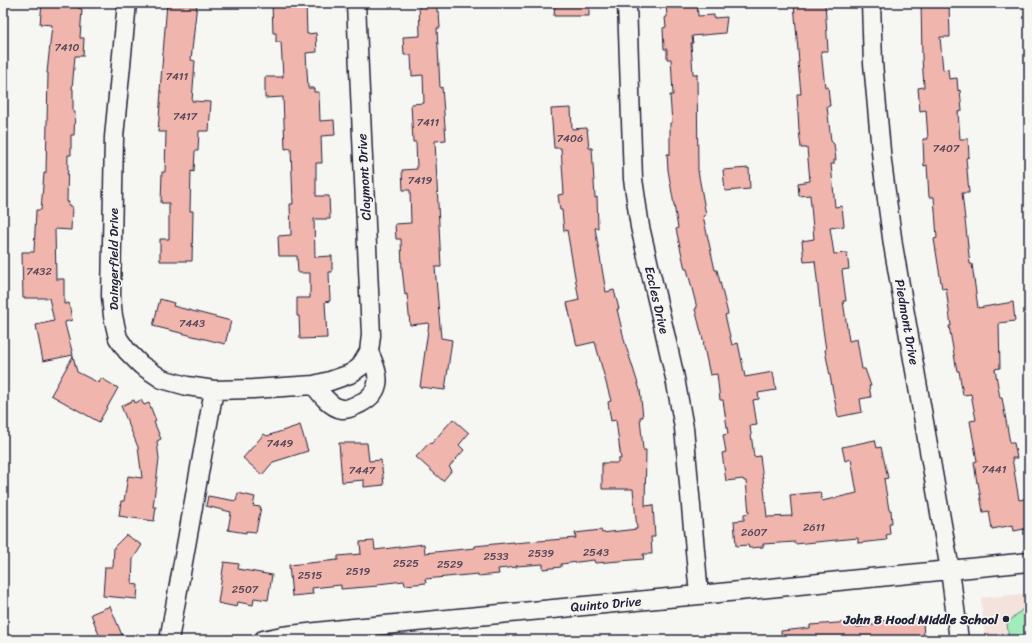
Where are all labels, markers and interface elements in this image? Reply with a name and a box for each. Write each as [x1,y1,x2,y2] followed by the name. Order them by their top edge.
[55,38,79,57] house number: 7410
[166,67,189,86] house number: 7411
[173,107,198,126] house number: 7417
[417,113,440,132] house number: 7411
[557,129,583,148] house number: 7406
[350,133,378,221] street label: Claymont Drive
[933,139,960,158] house number: 7407
[408,171,433,190] house number: 7419
[102,208,125,310] street label: Daingerfield Drive
[26,262,52,281] house number: 7432
[638,264,676,336] street label: Eccles Drive
[888,277,926,367] street label: Piedmont Drive
[179,314,205,333] house number: 7443
[267,434,294,453] house number: 7449
[982,460,1007,479] house number: 7441
[349,461,376,480] house number: 7447
[803,518,825,537] house number: 2611
[741,523,768,542] house number: 2607
[583,543,609,562] house number: 2543
[528,544,554,563] house number: 2539
[483,547,509,566] house number: 2533
[393,554,419,573] house number: 2525
[437,555,463,574] house number: 2529
[346,562,371,581] house number: 2519
[298,566,323,585] house number: 2515
[232,580,259,599] house number: 2507
[570,589,643,619] street label: Quinto Drive
[843,608,999,631] place label: John B Hood Middle School
[1001,614,1011,624] marker: John B Hood Middle School

